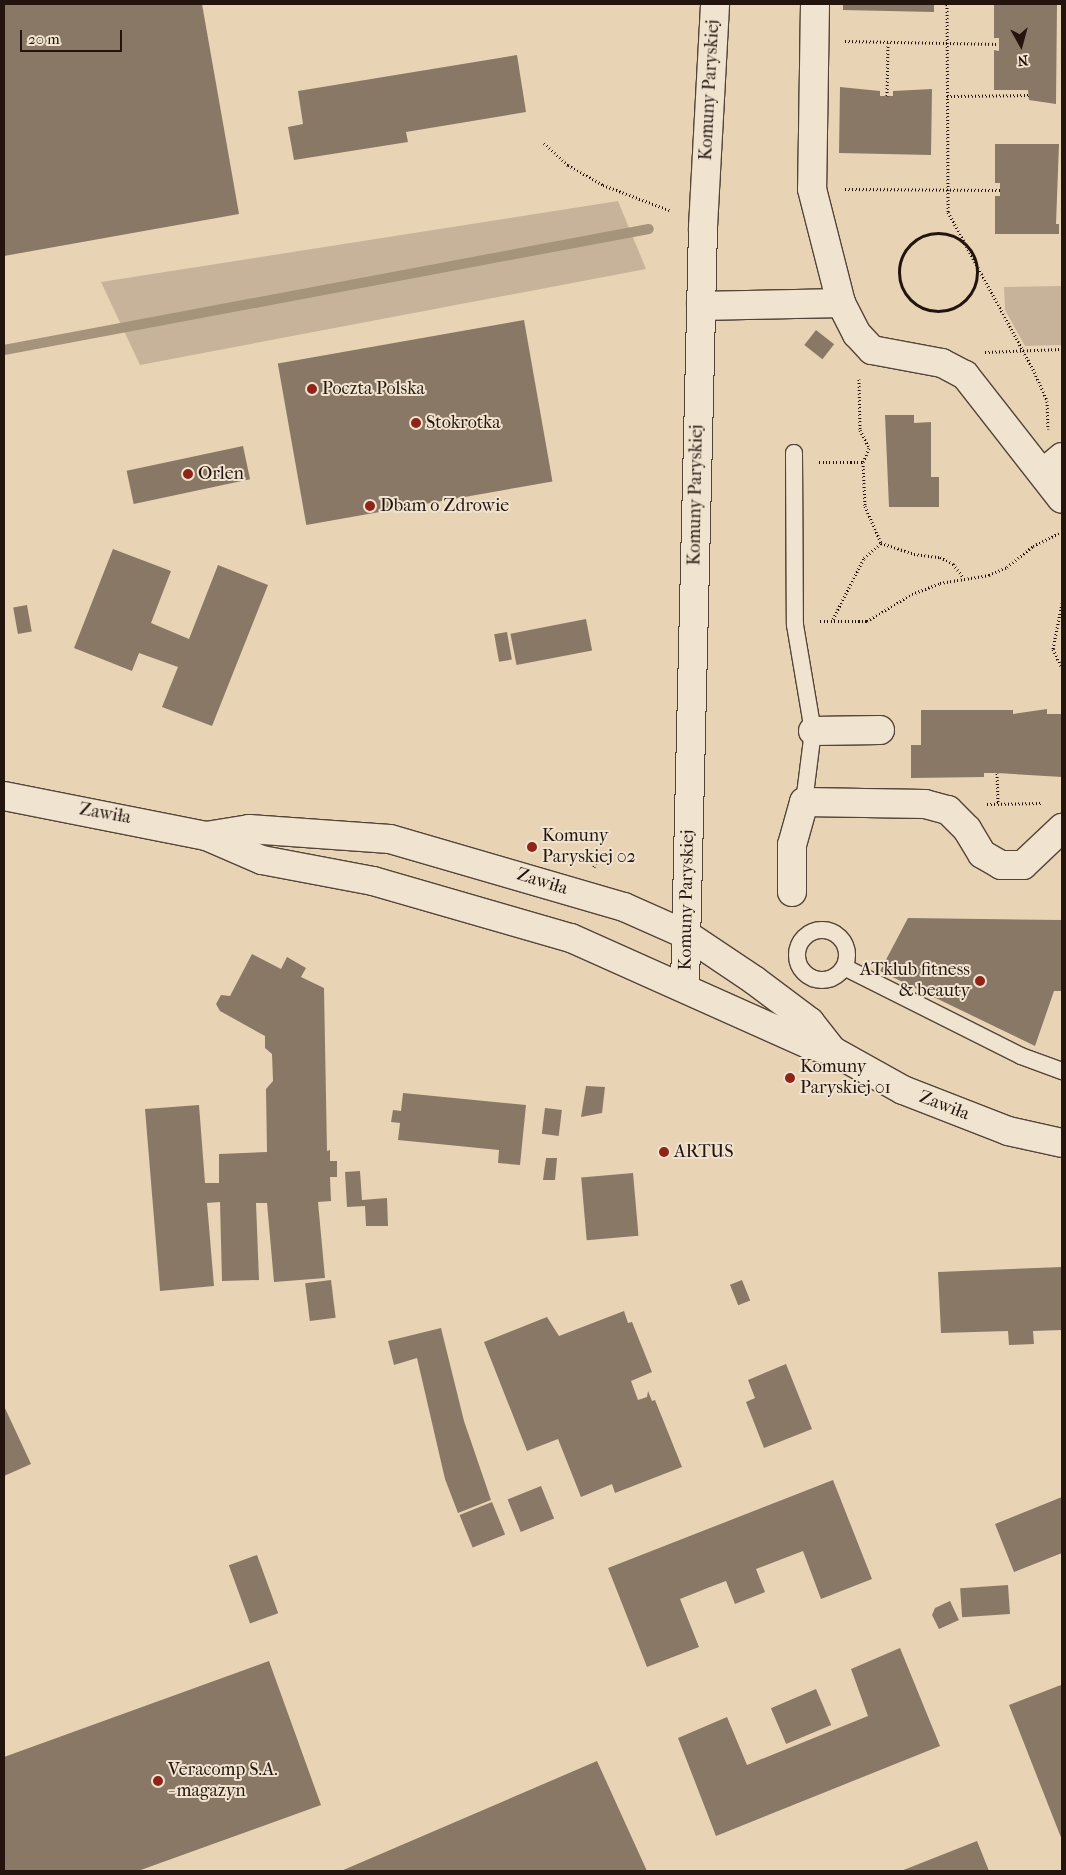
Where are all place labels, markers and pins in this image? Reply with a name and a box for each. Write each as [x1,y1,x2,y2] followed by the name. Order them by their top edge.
[322,378,425,400] place label: Poczta Polska
[306,383,318,395] marker: Poczta Polska
[426,412,501,434] place label: Stokrotka
[410,417,422,429] marker: Stokrotka
[198,463,244,485] place label: Orlen
[182,468,194,480] marker: Orlen
[380,495,509,517] place label: Dbam o Zdrowie
[364,500,376,512] marker: Dbam o Zdrowie
[542,826,636,869] place label: Komuny Paryskiej 02
[526,841,538,853] marker: Komuny Paryskiej 02
[860,960,970,1002] place label: ATklub fitness & beauty
[974,975,986,987] marker: ATklub fitness & beauty
[800,1057,891,1100] place label: Komuny Paryskiej 01
[784,1072,796,1084] marker: Komuny Paryskiej 01
[674,1141,734,1163] place label: ARTUS
[658,1146,670,1158] marker: ARTUS
[168,1760,278,1802] place label: Veracomp S.A. - magazyn
[152,1775,164,1787] marker: Veracomp S.A. - magazyn

